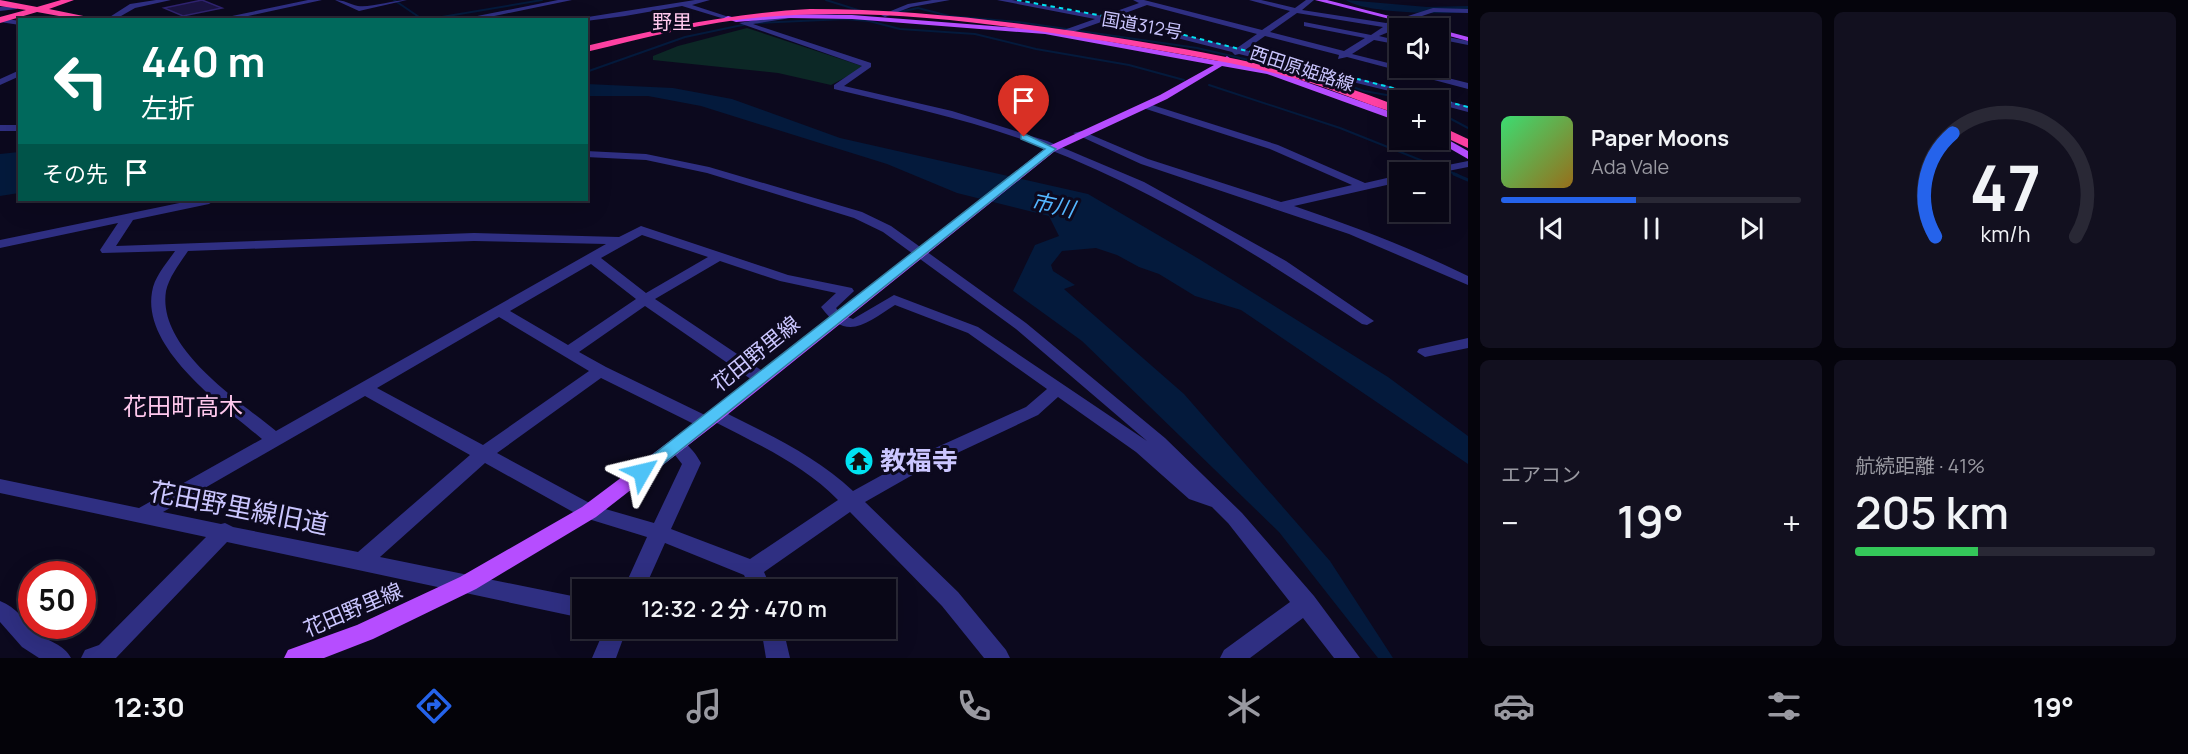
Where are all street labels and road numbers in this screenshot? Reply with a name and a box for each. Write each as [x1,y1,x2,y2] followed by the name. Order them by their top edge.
[1100,6,1184,44] street label: 国道312号
[1247,40,1357,96] street label: 西田原姫路線
[706,309,805,397] street label: 花田野里線
[146,472,332,542] street label: 花田野里線旧道
[299,576,406,642] street label: 花田野里線

